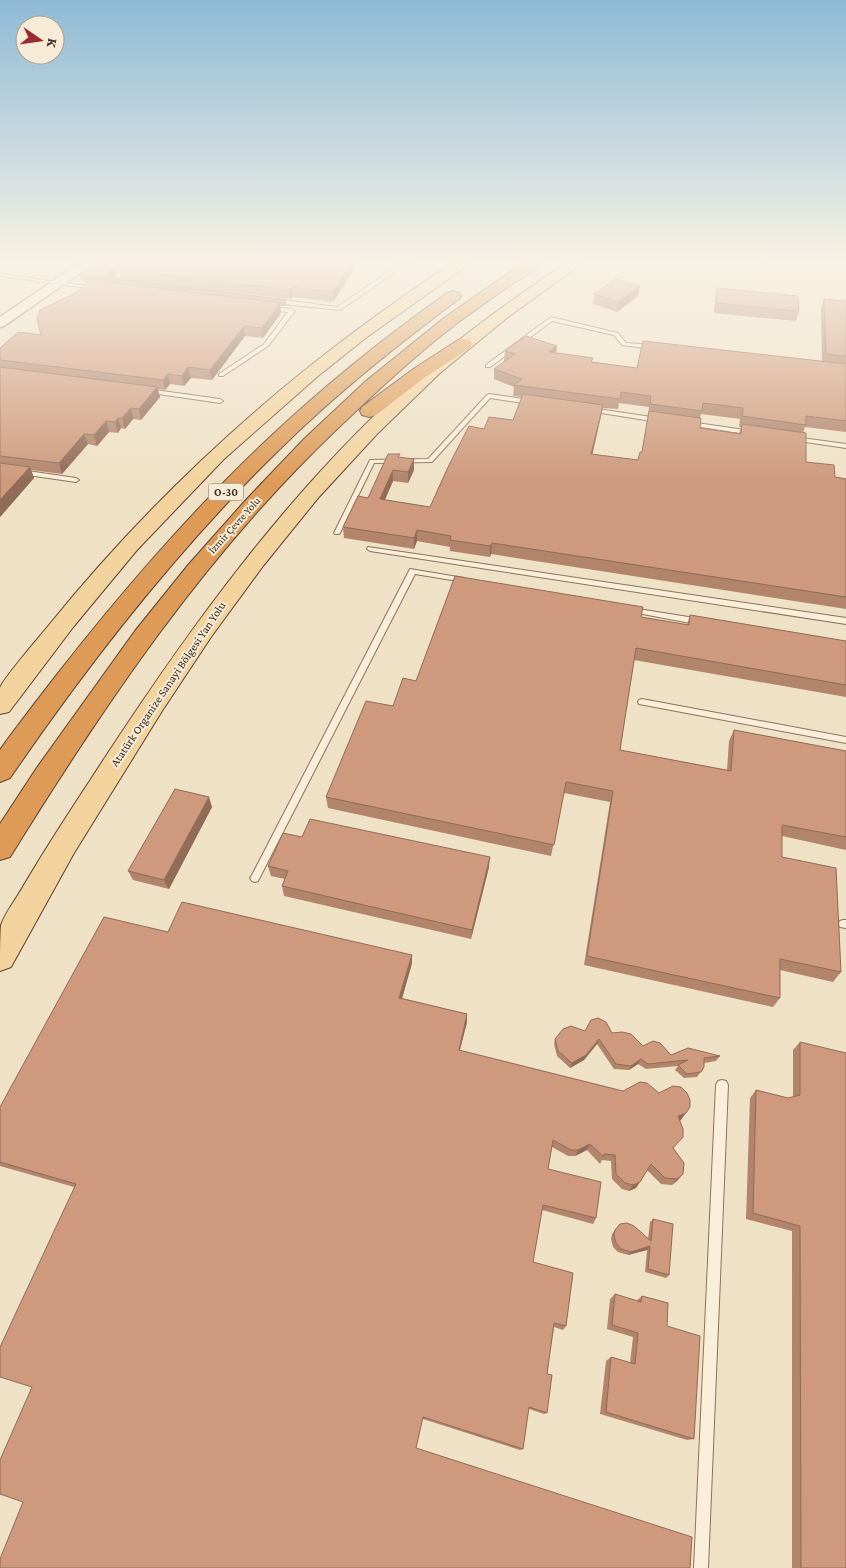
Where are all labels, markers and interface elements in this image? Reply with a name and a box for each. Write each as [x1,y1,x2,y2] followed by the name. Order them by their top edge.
[15,15,65,65] north arrow
[44,37,61,50] text: K
[208,484,244,501] road number: O-30
[206,494,263,556] street label: İzmir Çevre Yolu
[107,598,229,769] street label: Atatürk Organize Sanayi Bölgesi Yan Yolu

